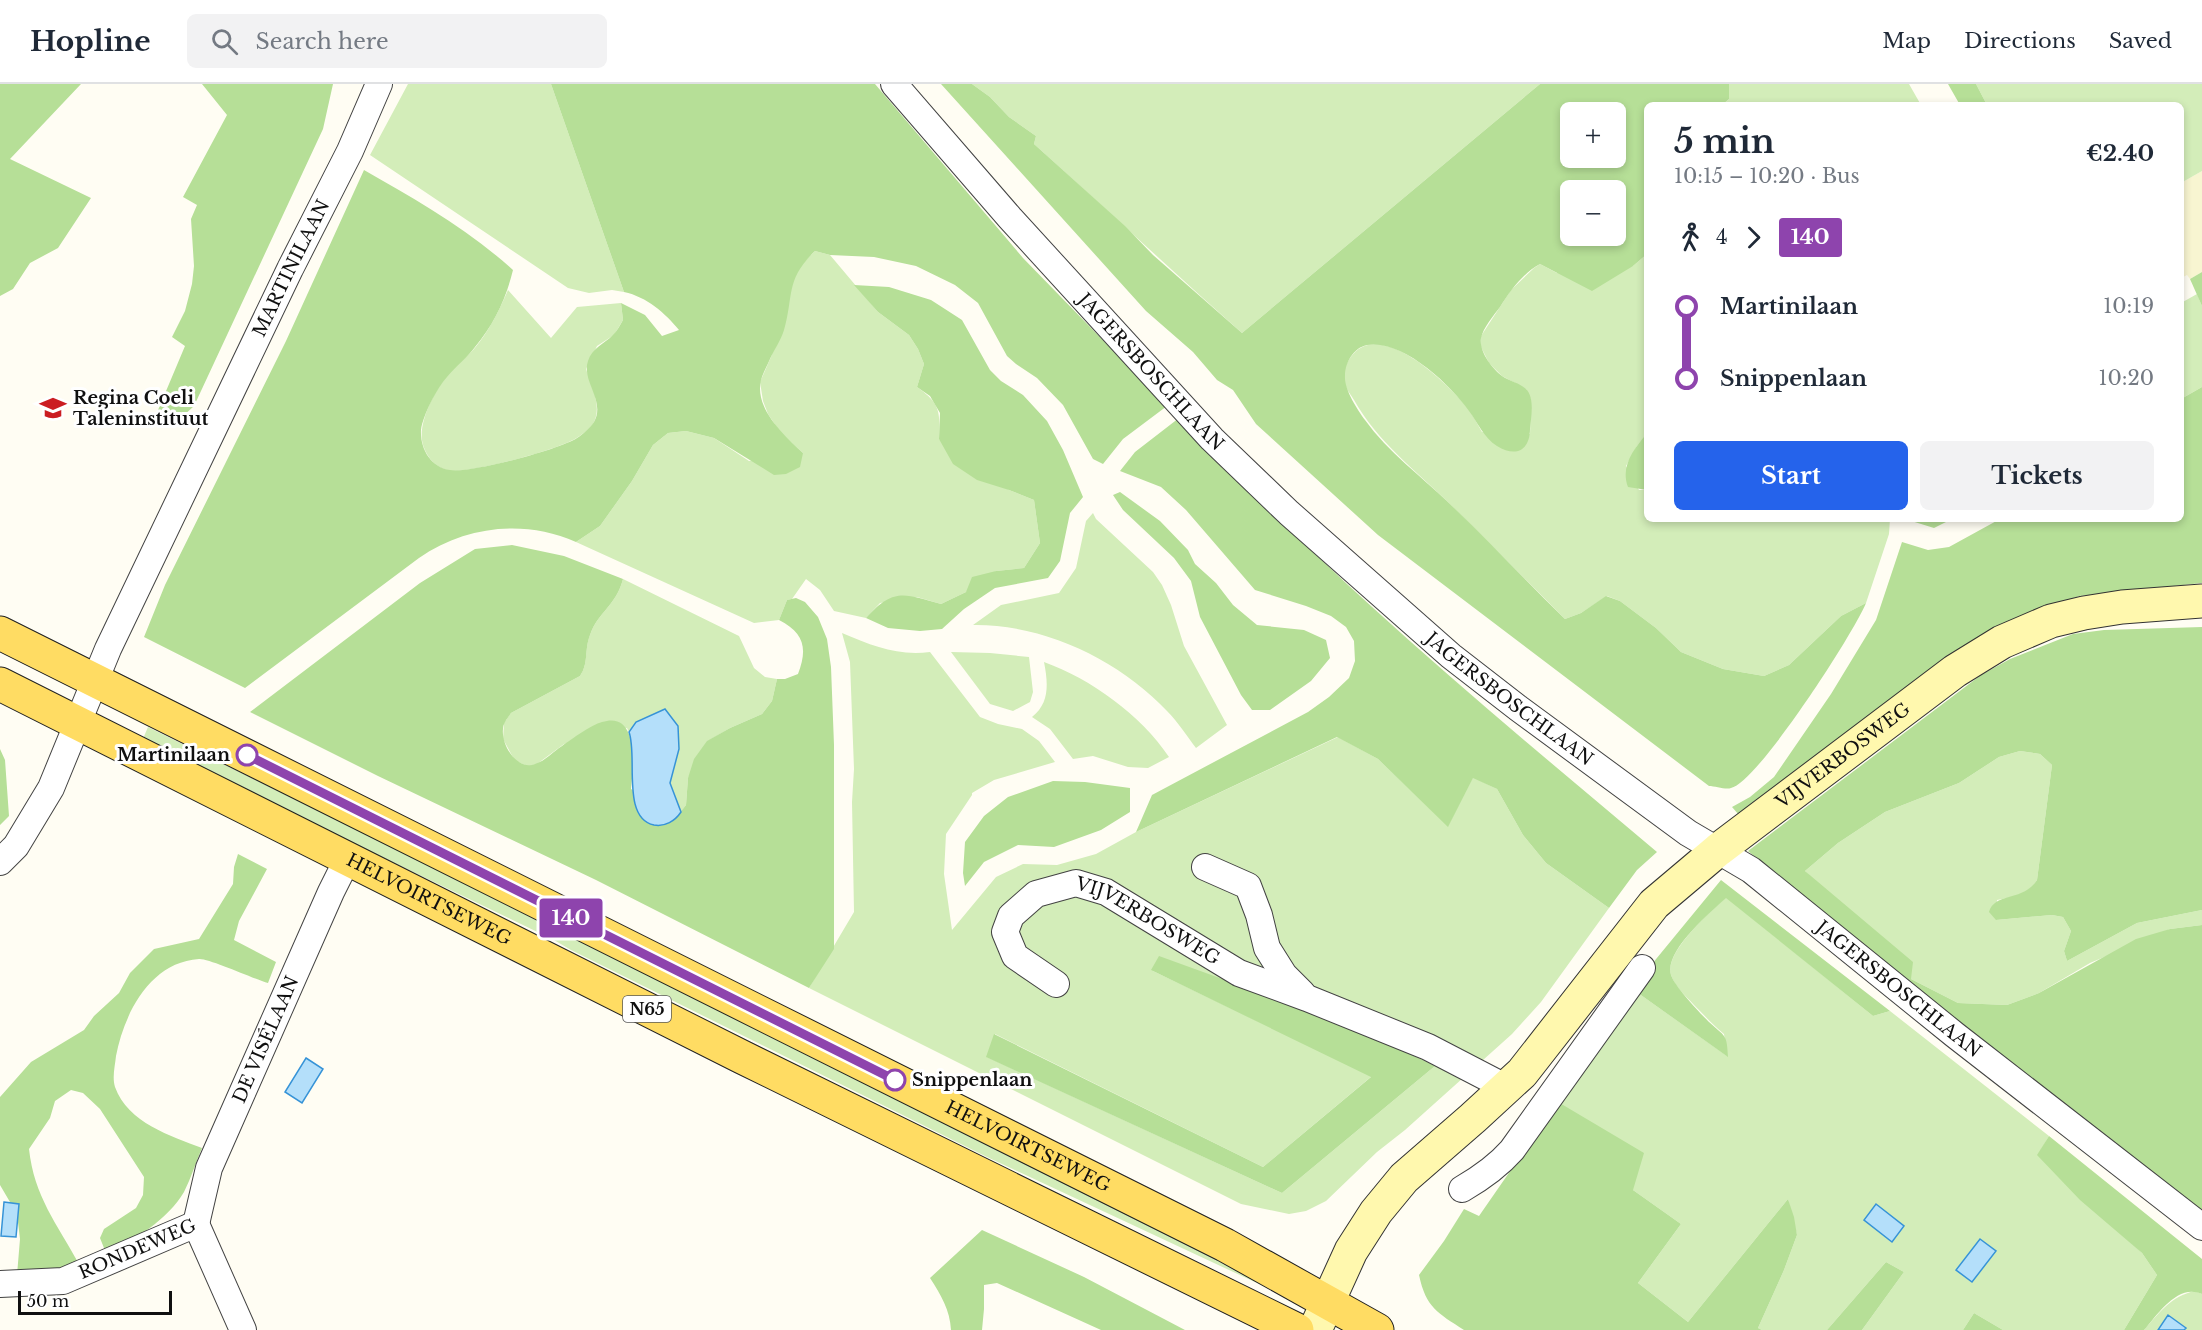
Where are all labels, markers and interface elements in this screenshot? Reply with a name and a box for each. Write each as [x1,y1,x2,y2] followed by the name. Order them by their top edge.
[187,14,607,68] search box
[30,24,151,59] text: Hopline
[208,25,241,58] icon: search
[256,28,389,55] text: Search here
[1882,28,1931,54] text: Map
[1964,28,2076,54] text: Directions
[2109,28,2172,54] text: Saved
[1560,102,1626,246] map controls
[1560,102,1626,168] button: +
[1674,121,1775,162] text: 5 min
[2086,140,2154,167] text: €2.40
[1674,164,1860,188] text: 10:15 – 10:20 · Bus
[1560,180,1626,246] button: −
[248,196,334,340] street label: MARTINILAAN
[1674,221,1707,254] icon: walk
[1737,221,1770,254] icon: forward
[1791,224,1830,250] text: 140
[1716,225,1728,249] text: 4
[1072,287,1228,455] street label: JAGERSBOSCHLAAN
[1720,293,1858,320] text: Martinilaan
[2103,294,2154,318] text: 10:19
[1720,365,1867,392] text: Snippenlaan
[2099,366,2154,390] text: 10:20
[73,387,208,430] place label: Regina Coeli Taleninstituut
[38,393,68,423] school or university icon: Regina Coeli Taleninstituut
[1674,441,1908,510] button: Start
[1920,441,2154,510] button: Tickets
[1419,626,1597,770] street label: JAGERSBOSCHLAAN
[1771,698,1915,814] street label: VIJVERBOSWEG
[117,744,230,766] place label: Martinilaan
[236,744,258,766] marker: Martinilaan
[343,849,515,950] street label: HELVOIRTSEWEG
[1072,872,1224,970] street label: VIJVERBOSWEG
[536,898,606,938] line badge: 140
[552,905,590,931] text: 140
[1810,915,1986,1062] street label: JAGERSBOSCHLAAN
[228,973,303,1106] street label: DE VISÉLAAN
[623,996,671,1022] road number: N65
[884,1069,906,1091] marker: Snippenlaan
[912,1069,1032,1091] place label: Snippenlaan
[942,1096,1114,1197] street label: HELVOIRTSEWEG
[75,1214,200,1284] street label: RONDEWEG
[18,1288,172,1316] scale bar
[27,1291,69,1311] text: 50 m

